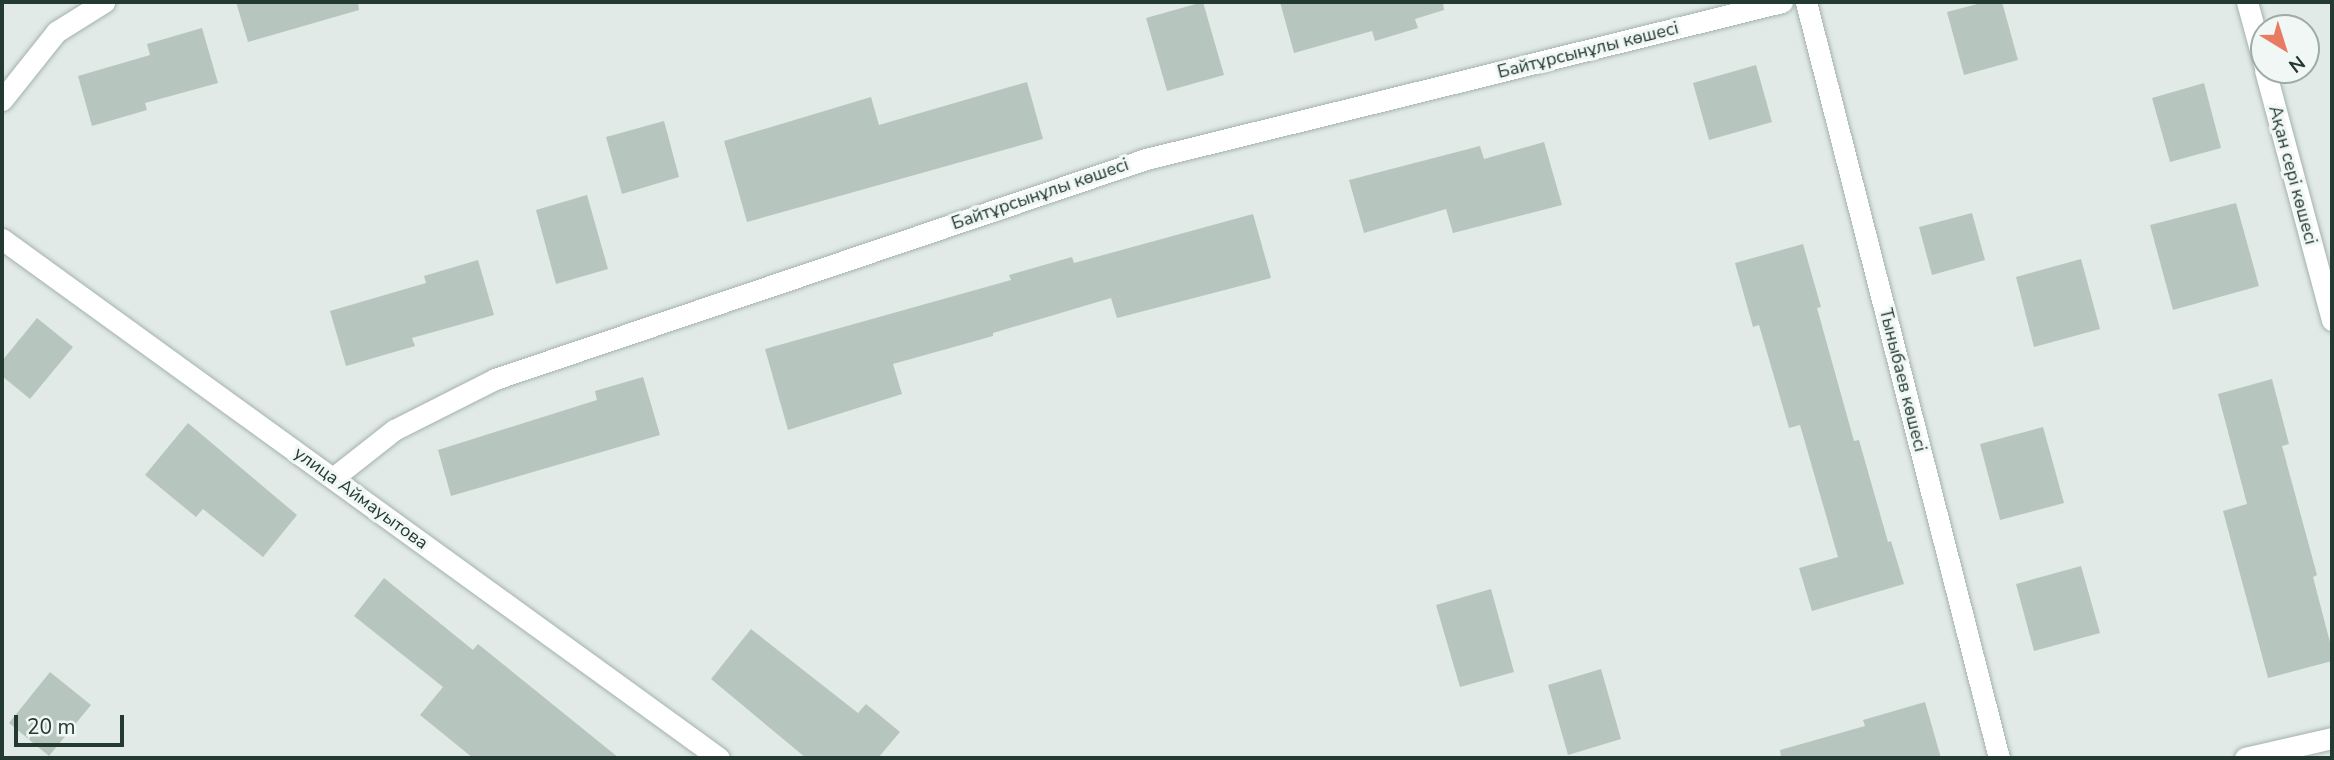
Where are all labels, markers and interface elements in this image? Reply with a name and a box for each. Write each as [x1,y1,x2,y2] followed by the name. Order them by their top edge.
[2250,14,2320,84] north arrow
[1495,17,1681,83] street label: Байтұрсынұлы көшесі
[2283,49,2310,79] text: N
[2264,103,2322,247] street label: Ақан сері көшесі
[949,154,1131,234] street label: Байтұрсынұлы көшесі
[1875,306,1931,454] street label: Тыныбаев көшесі
[290,442,432,554] street label: улица Аймауытова
[18,700,128,744] scale bar
[27,713,76,741] text: 20 m

